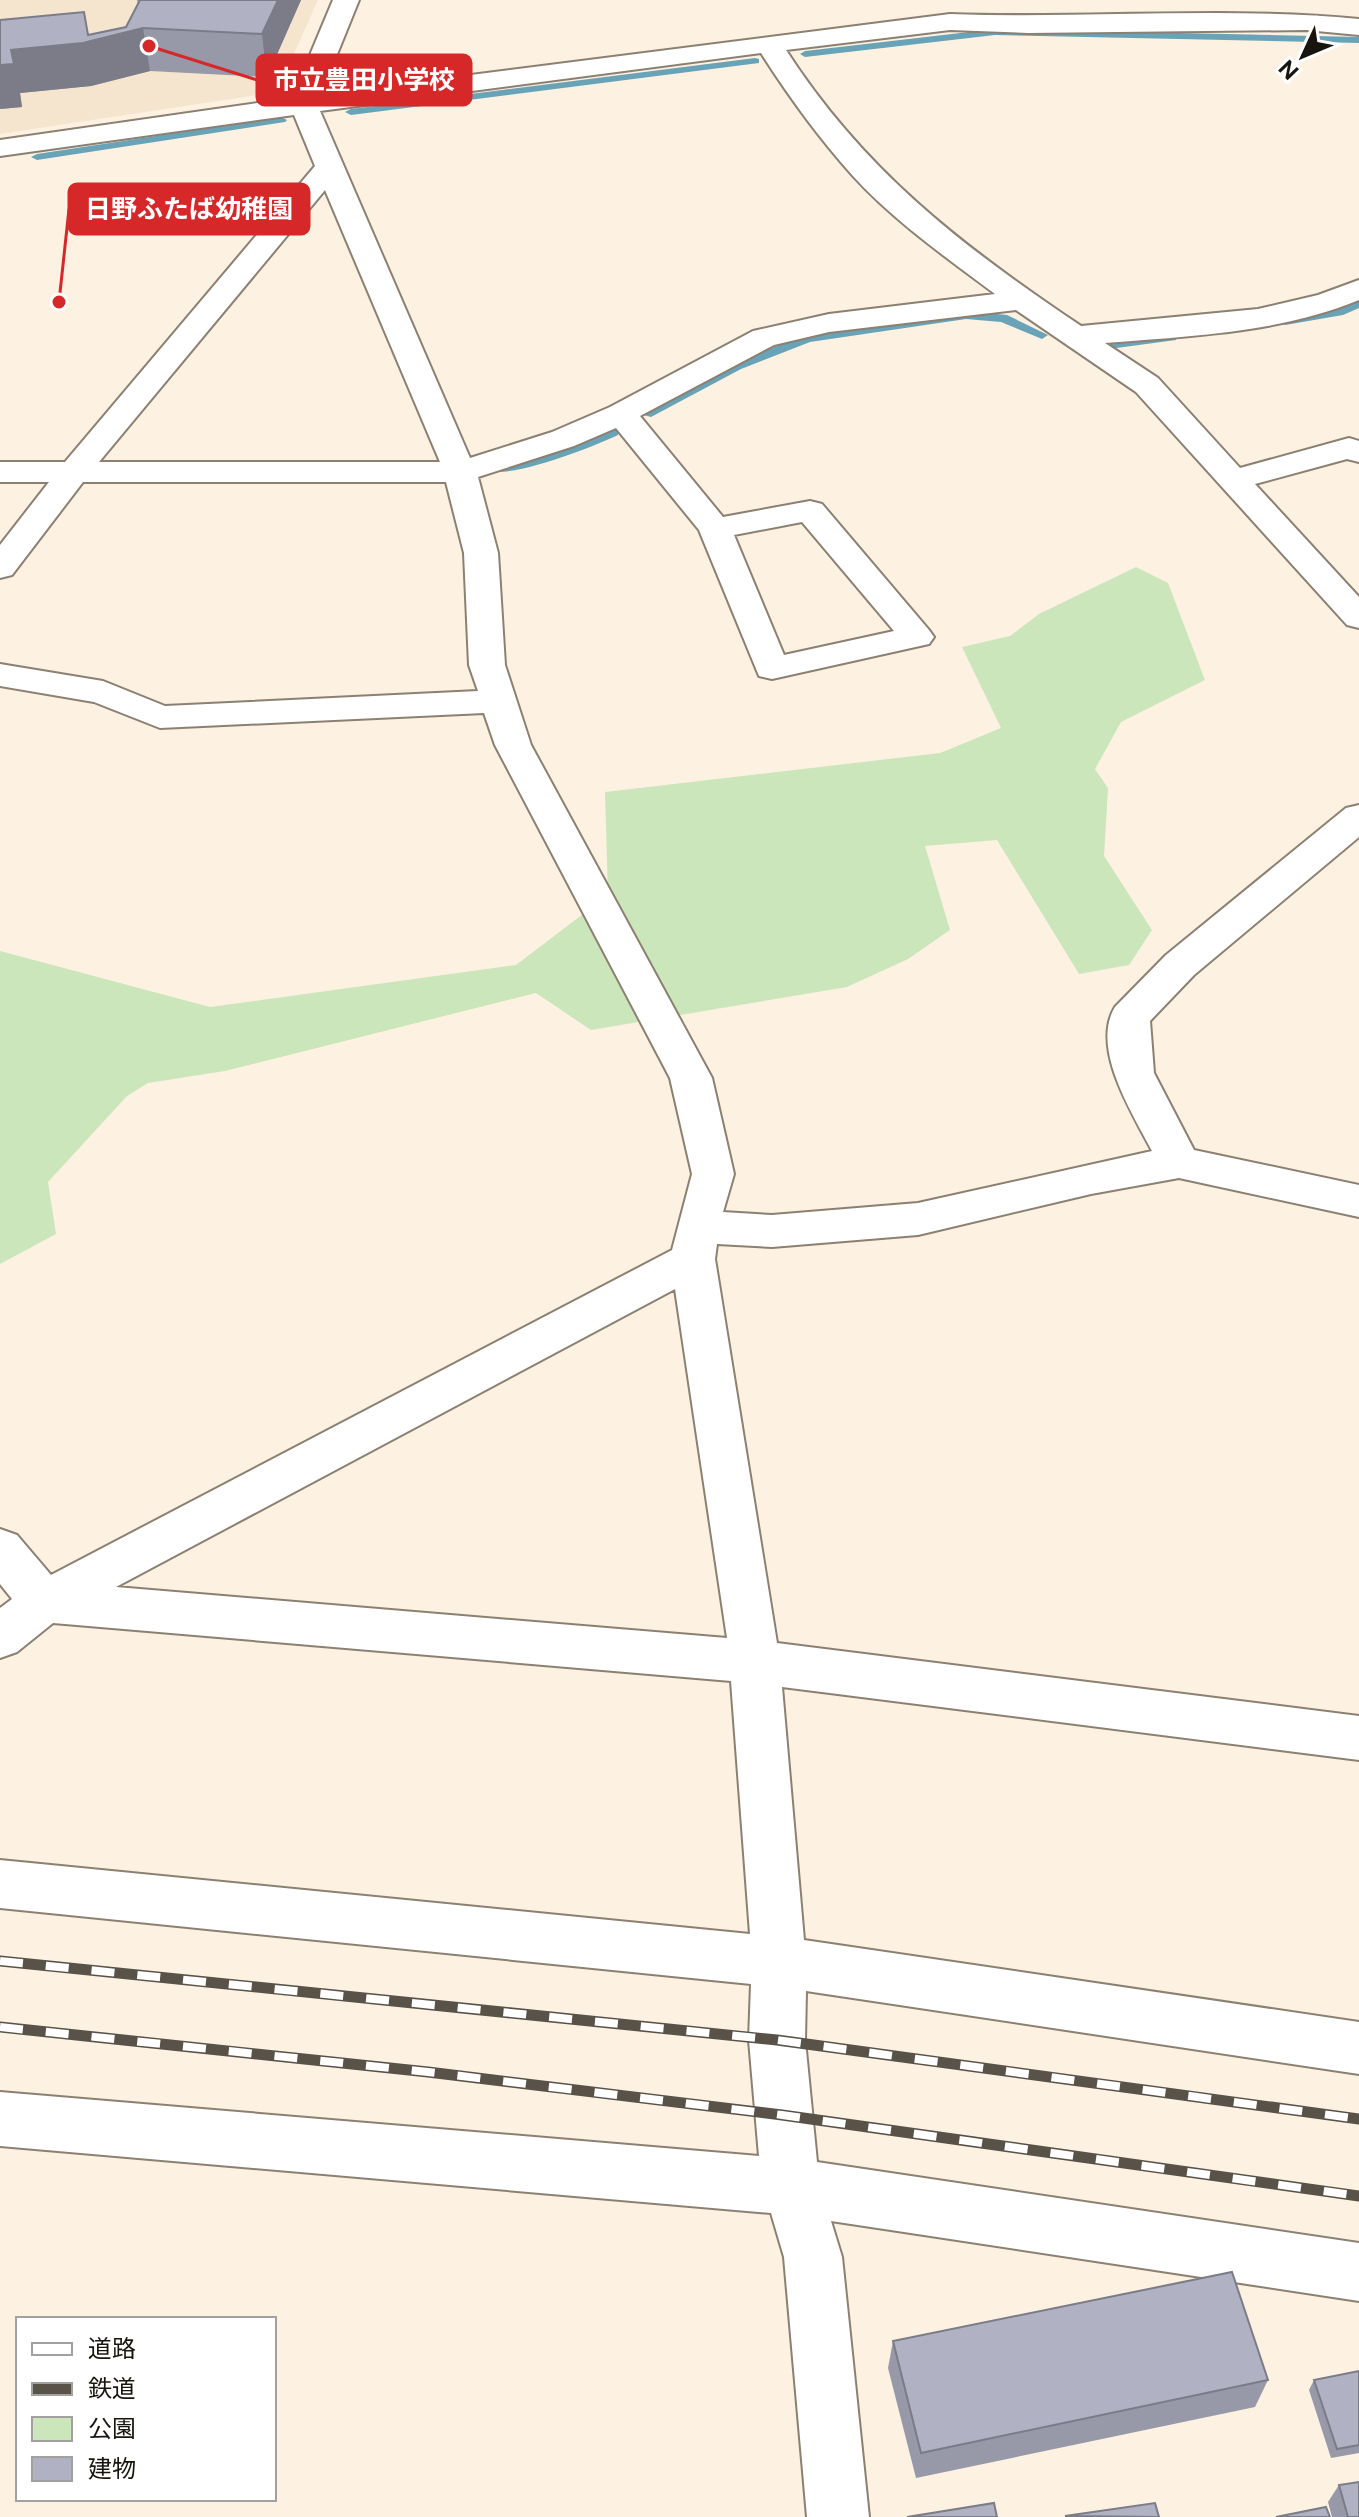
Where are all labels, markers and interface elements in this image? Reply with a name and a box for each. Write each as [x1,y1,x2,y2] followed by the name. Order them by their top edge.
[1263,16,1343,96] north arrow
[257,55,471,105] callout: 市立豊田小学校
[1273,55,1304,85] text: N
[273,64,455,95] text: 市立豊田小学校
[69,184,309,234] callout: 日野ふたば幼稚園
[85,193,293,224] text: 日野ふたば幼稚園
[16,2317,276,2501] legend
[88,2334,136,2362] text: 道路
[88,2374,136,2402] text: 鉄道
[88,2414,136,2442] text: 公園
[88,2454,136,2482] text: 建物

